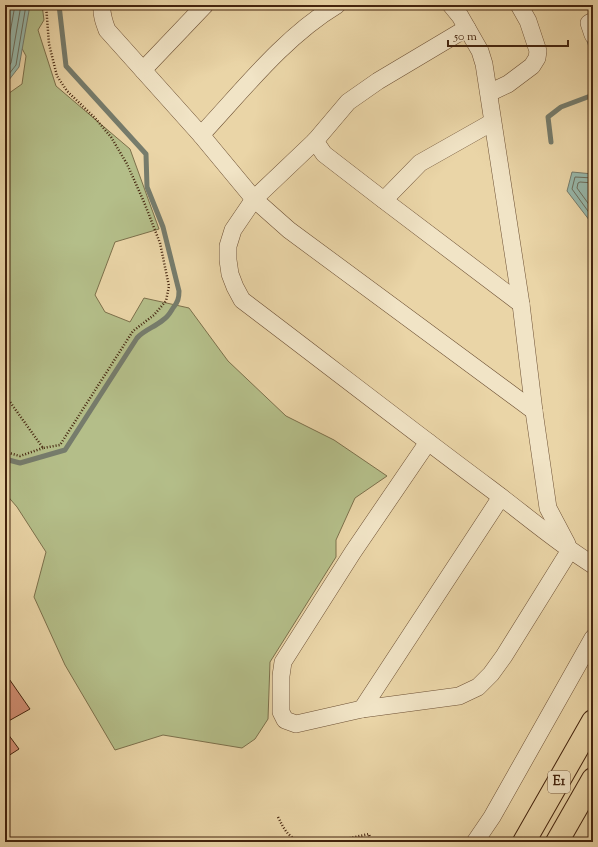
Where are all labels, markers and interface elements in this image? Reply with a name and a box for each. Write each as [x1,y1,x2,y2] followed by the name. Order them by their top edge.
[448,22,568,48] scale bar
[453,28,477,46] text: 50 m
[548,771,570,793] road number: E1

